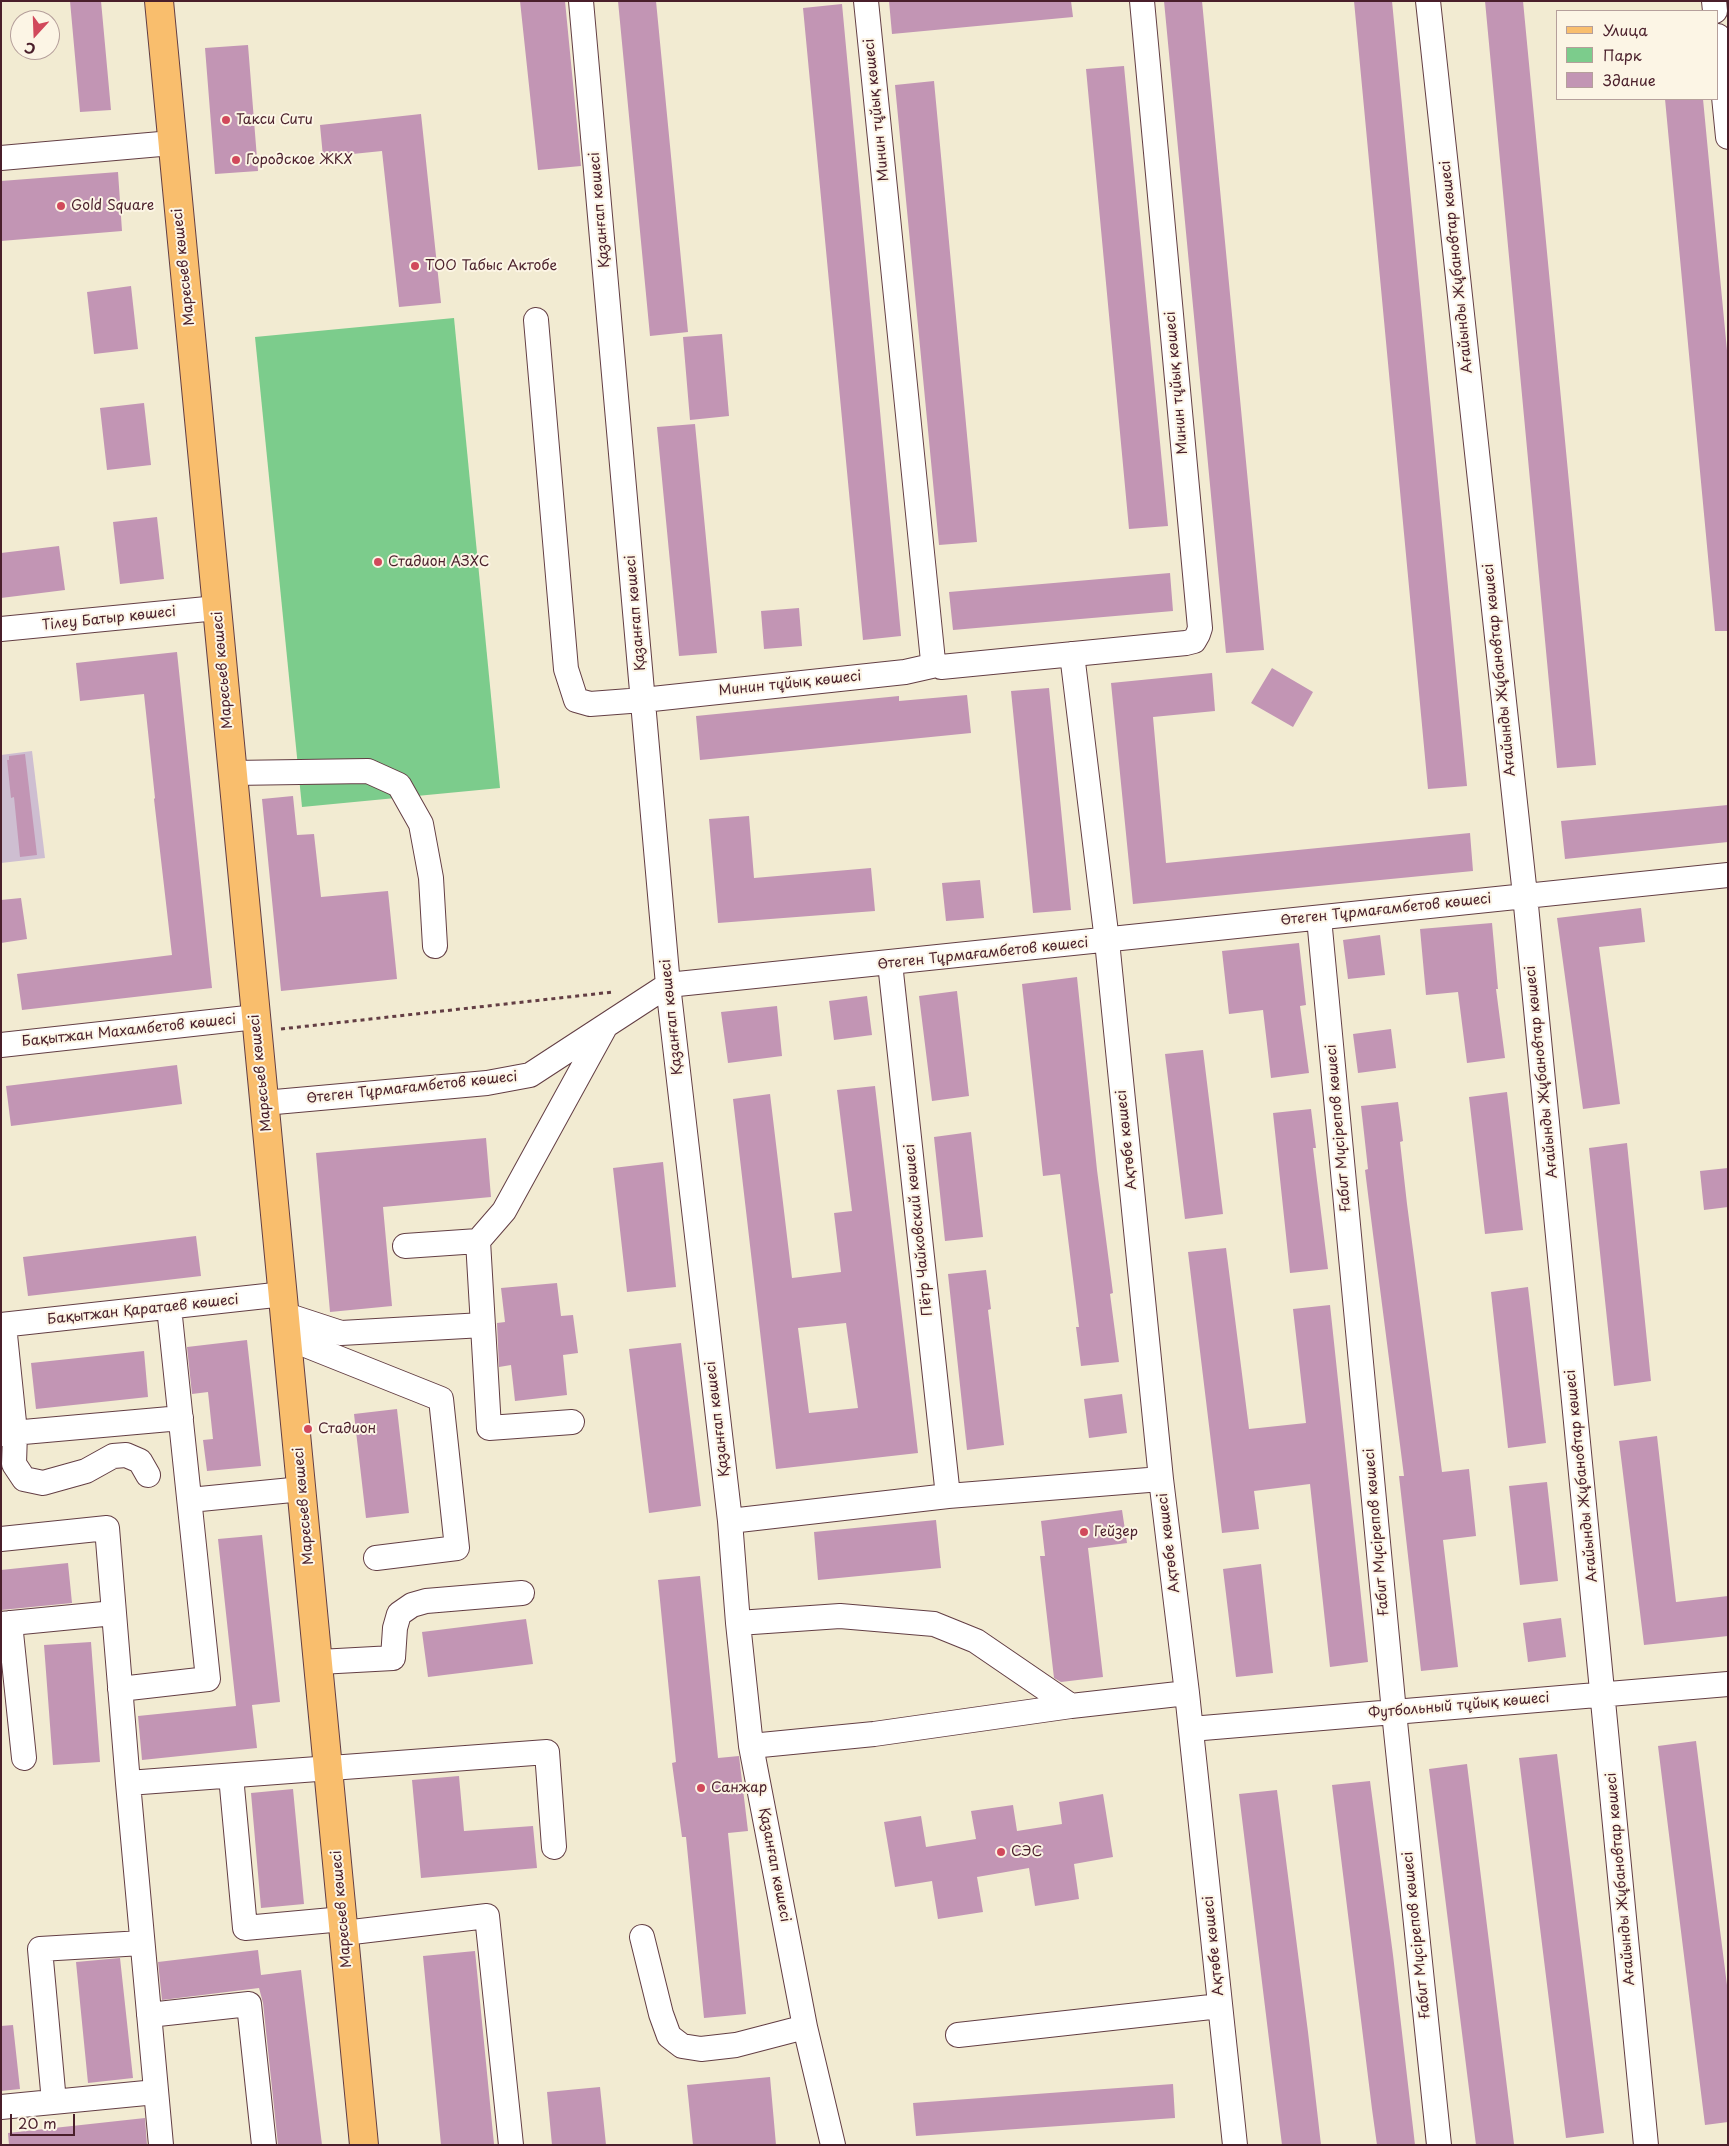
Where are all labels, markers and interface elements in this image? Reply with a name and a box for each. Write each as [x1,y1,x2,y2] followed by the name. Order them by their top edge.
[10,10,60,60] north arrow
[1556,10,1719,100] legend
[1603,18,1648,41] text: Улица
[22,37,39,60] text: С
[861,38,893,182] street label: Минин тұйық көшесі
[1603,43,1642,66] text: Парк
[1603,68,1656,91] text: Здание
[236,112,313,128] place label: Такси Сити
[220,114,232,126] marker: Такси Сити
[587,151,613,269] street label: Қазанғап көшесі
[246,152,353,168] place label: Городское ЖКХ
[230,154,242,166] marker: Городское ЖКХ
[1437,160,1477,374] street label: Ағайынды Жұбановтар көшесі
[71,198,154,214] place label: Gold Square
[55,200,67,212] marker: Gold Square
[169,207,199,327] street label: Маресьев көшесі
[425,258,557,274] place label: ТОО Табыс Актобе
[409,260,421,272] marker: ТОО Табыс Актобе
[1162,311,1192,455] street label: Минин тұйық көшесі
[388,554,489,570] place label: Стадион АЗХС
[623,554,649,672] street label: Қазанғап көшесі
[372,556,384,568] marker: Стадион АЗХС
[1480,563,1520,777] street label: Ағайынды Жұбановтар көшесі
[41,604,177,634] street label: Тілеу Батыр көшесі
[209,610,237,730] street label: Маресьев көшесі
[718,668,862,700] street label: Минин тұйық көшесі
[1280,891,1492,929] street label: Өтеген Тұрмағамбетов көшесі
[877,935,1089,973] street label: Өтеген Тұрмағамбетов көшесі
[658,958,686,1076] street label: Қазанғап көшесі
[1522,965,1562,1179] street label: Ағайынды Жұбановтар көшесі
[21,1011,237,1051] street label: Бақытжан Махамбетов көшесі
[246,1013,276,1133] street label: Маресьев көшесі
[1323,1044,1355,1212] street label: Ғабит Мүсірепов көшесі
[306,1069,518,1107] street label: Өтеген Тұрмағамбетов көшесі
[1113,1089,1141,1191] street label: Ақтөбе көшесі
[902,1143,936,1317] street label: Пётр Чайковский көшесі
[46,1292,240,1328] street label: Бақытжан Қаратаев көшесі
[703,1360,733,1478] street label: Қазанғап көшесі
[1562,1369,1602,1583] street label: Ағайынды Жұбановтар көшесі
[318,1421,376,1437] place label: Стадион
[302,1423,314,1435] marker: Стадион
[290,1446,318,1566] street label: Маресьев көшесі
[1361,1448,1393,1616] street label: Ғабит Мүсірепов көшесі
[1155,1492,1183,1594] street label: Ақтөбе көшесі
[1094,1524,1138,1540] place label: Гейзер
[1078,1526,1090,1538] marker: Гейзер
[1368,1690,1550,1722] street label: Футбольный тұйық көшесі
[1603,1772,1639,1986] street label: Ағайынды Жұбановтар көшесі
[711,1780,767,1796] place label: Санжар
[695,1782,707,1794] marker: Санжар
[755,1806,793,1924] street label: Қазанғап көшесі
[1011,1844,1042,1860] place label: СЭС
[995,1846,1007,1858] marker: СЭС
[328,1849,356,1969] street label: Маресьев көшесі
[1400,1851,1434,2019] street label: Ғабит Мүсірепов көшесі
[1200,1895,1228,1997] street label: Ақтөбе көшесі
[12,2104,78,2136] scale bar
[18,2111,57,2134] text: 20 m

